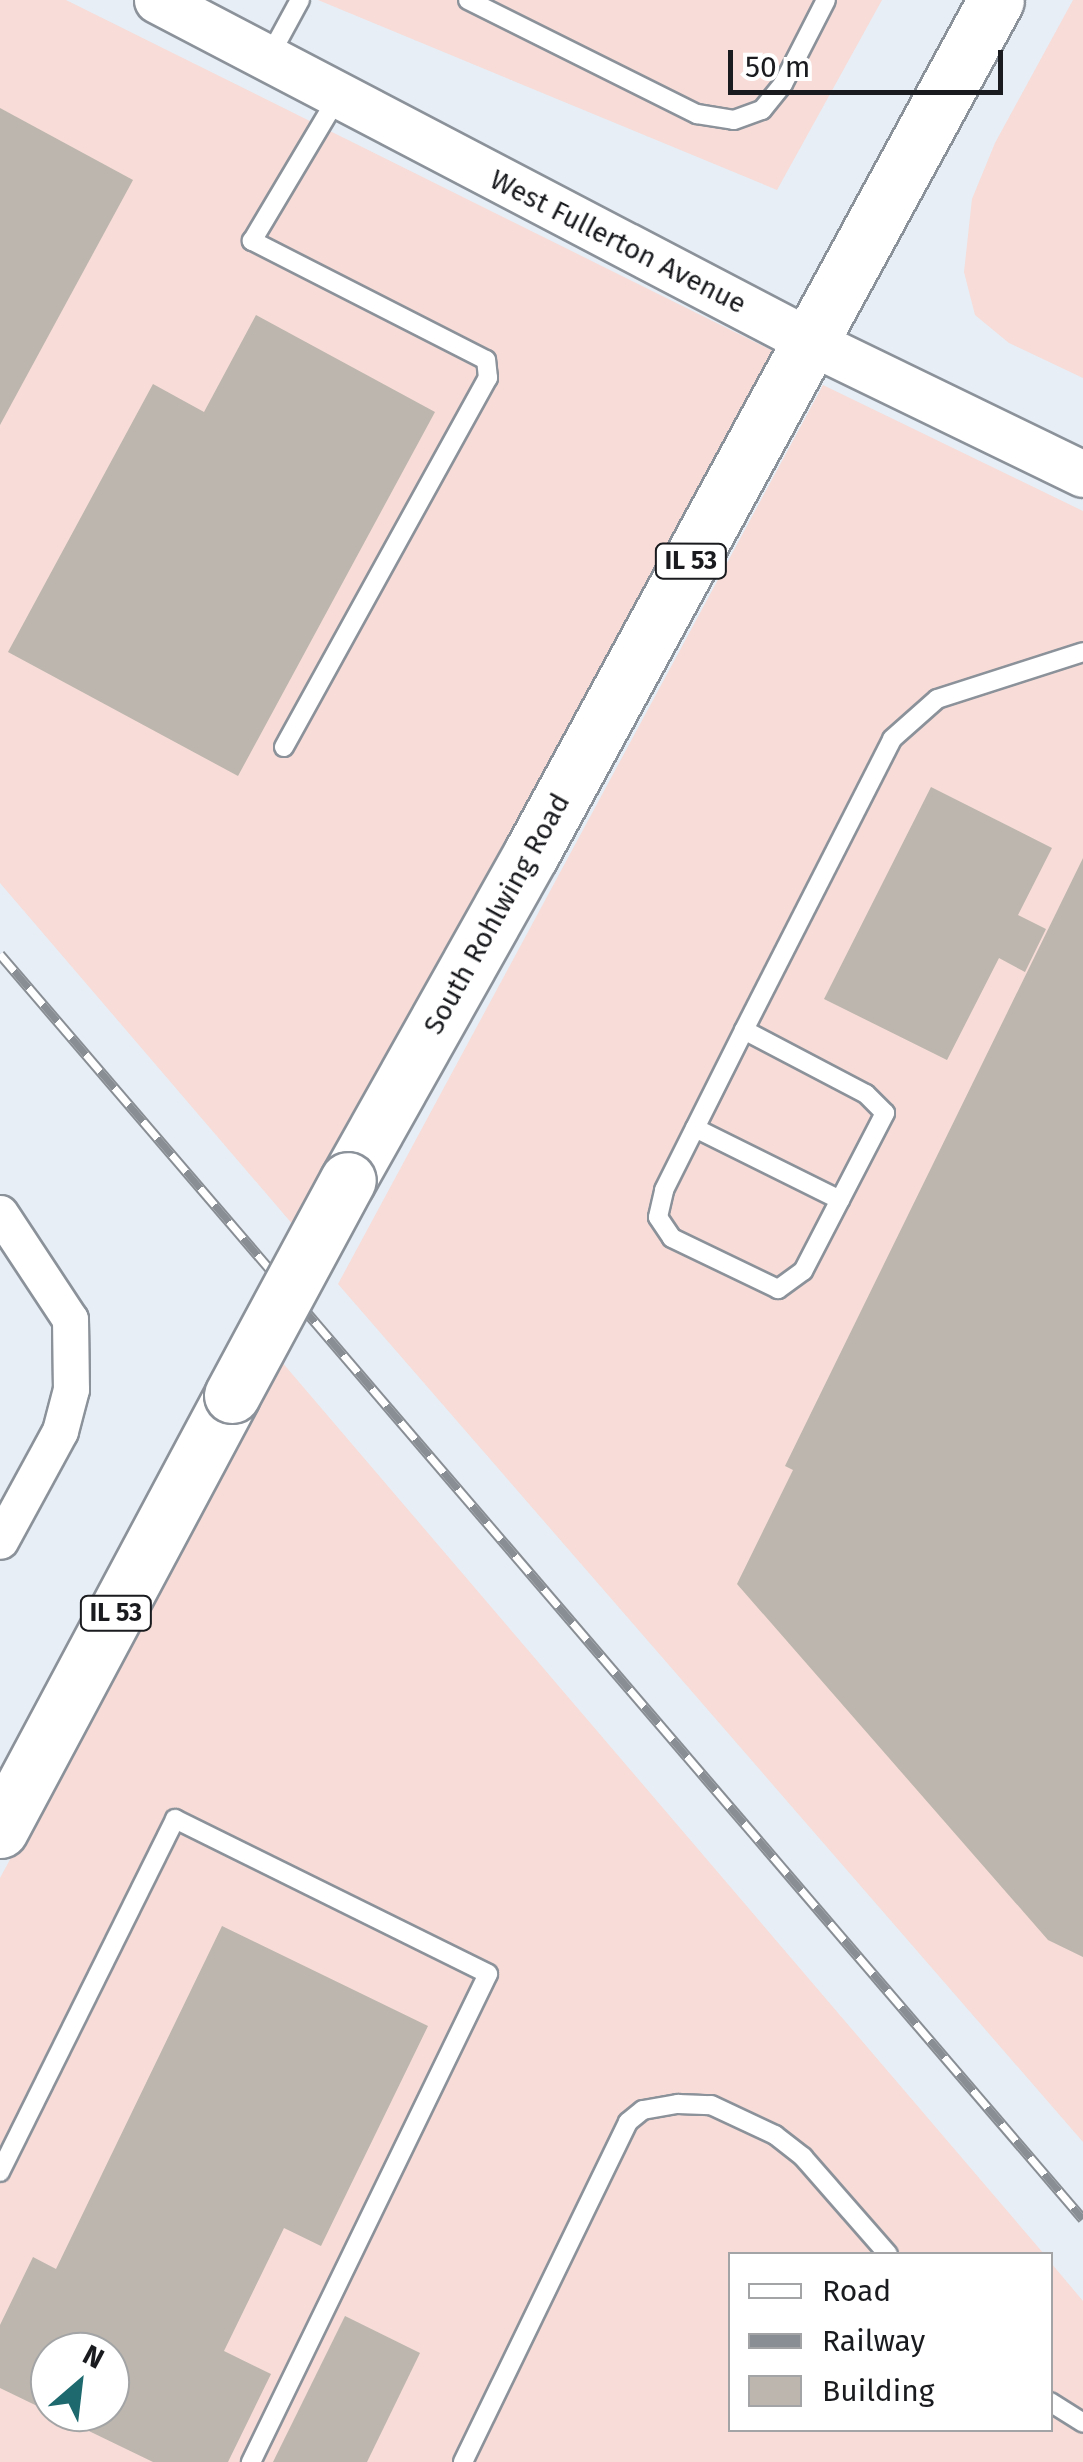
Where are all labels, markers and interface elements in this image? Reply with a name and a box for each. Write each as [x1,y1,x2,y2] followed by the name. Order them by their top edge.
[733,30,1008,92] scale bar
[745,49,810,85] text: 50 m
[484,163,752,321] street label: West Fullerton Avenue
[654,541,728,581] road number: IL 53
[417,788,577,1040] street label: South Rohlwing Road
[78,1593,154,1633] road number: IL 53
[728,2252,1053,2432] legend
[822,2273,891,2309] text: Road
[822,2323,925,2359] text: Railway
[30,2332,130,2432] north arrow
[77,2338,109,2376] text: N
[822,2373,934,2409] text: Building

